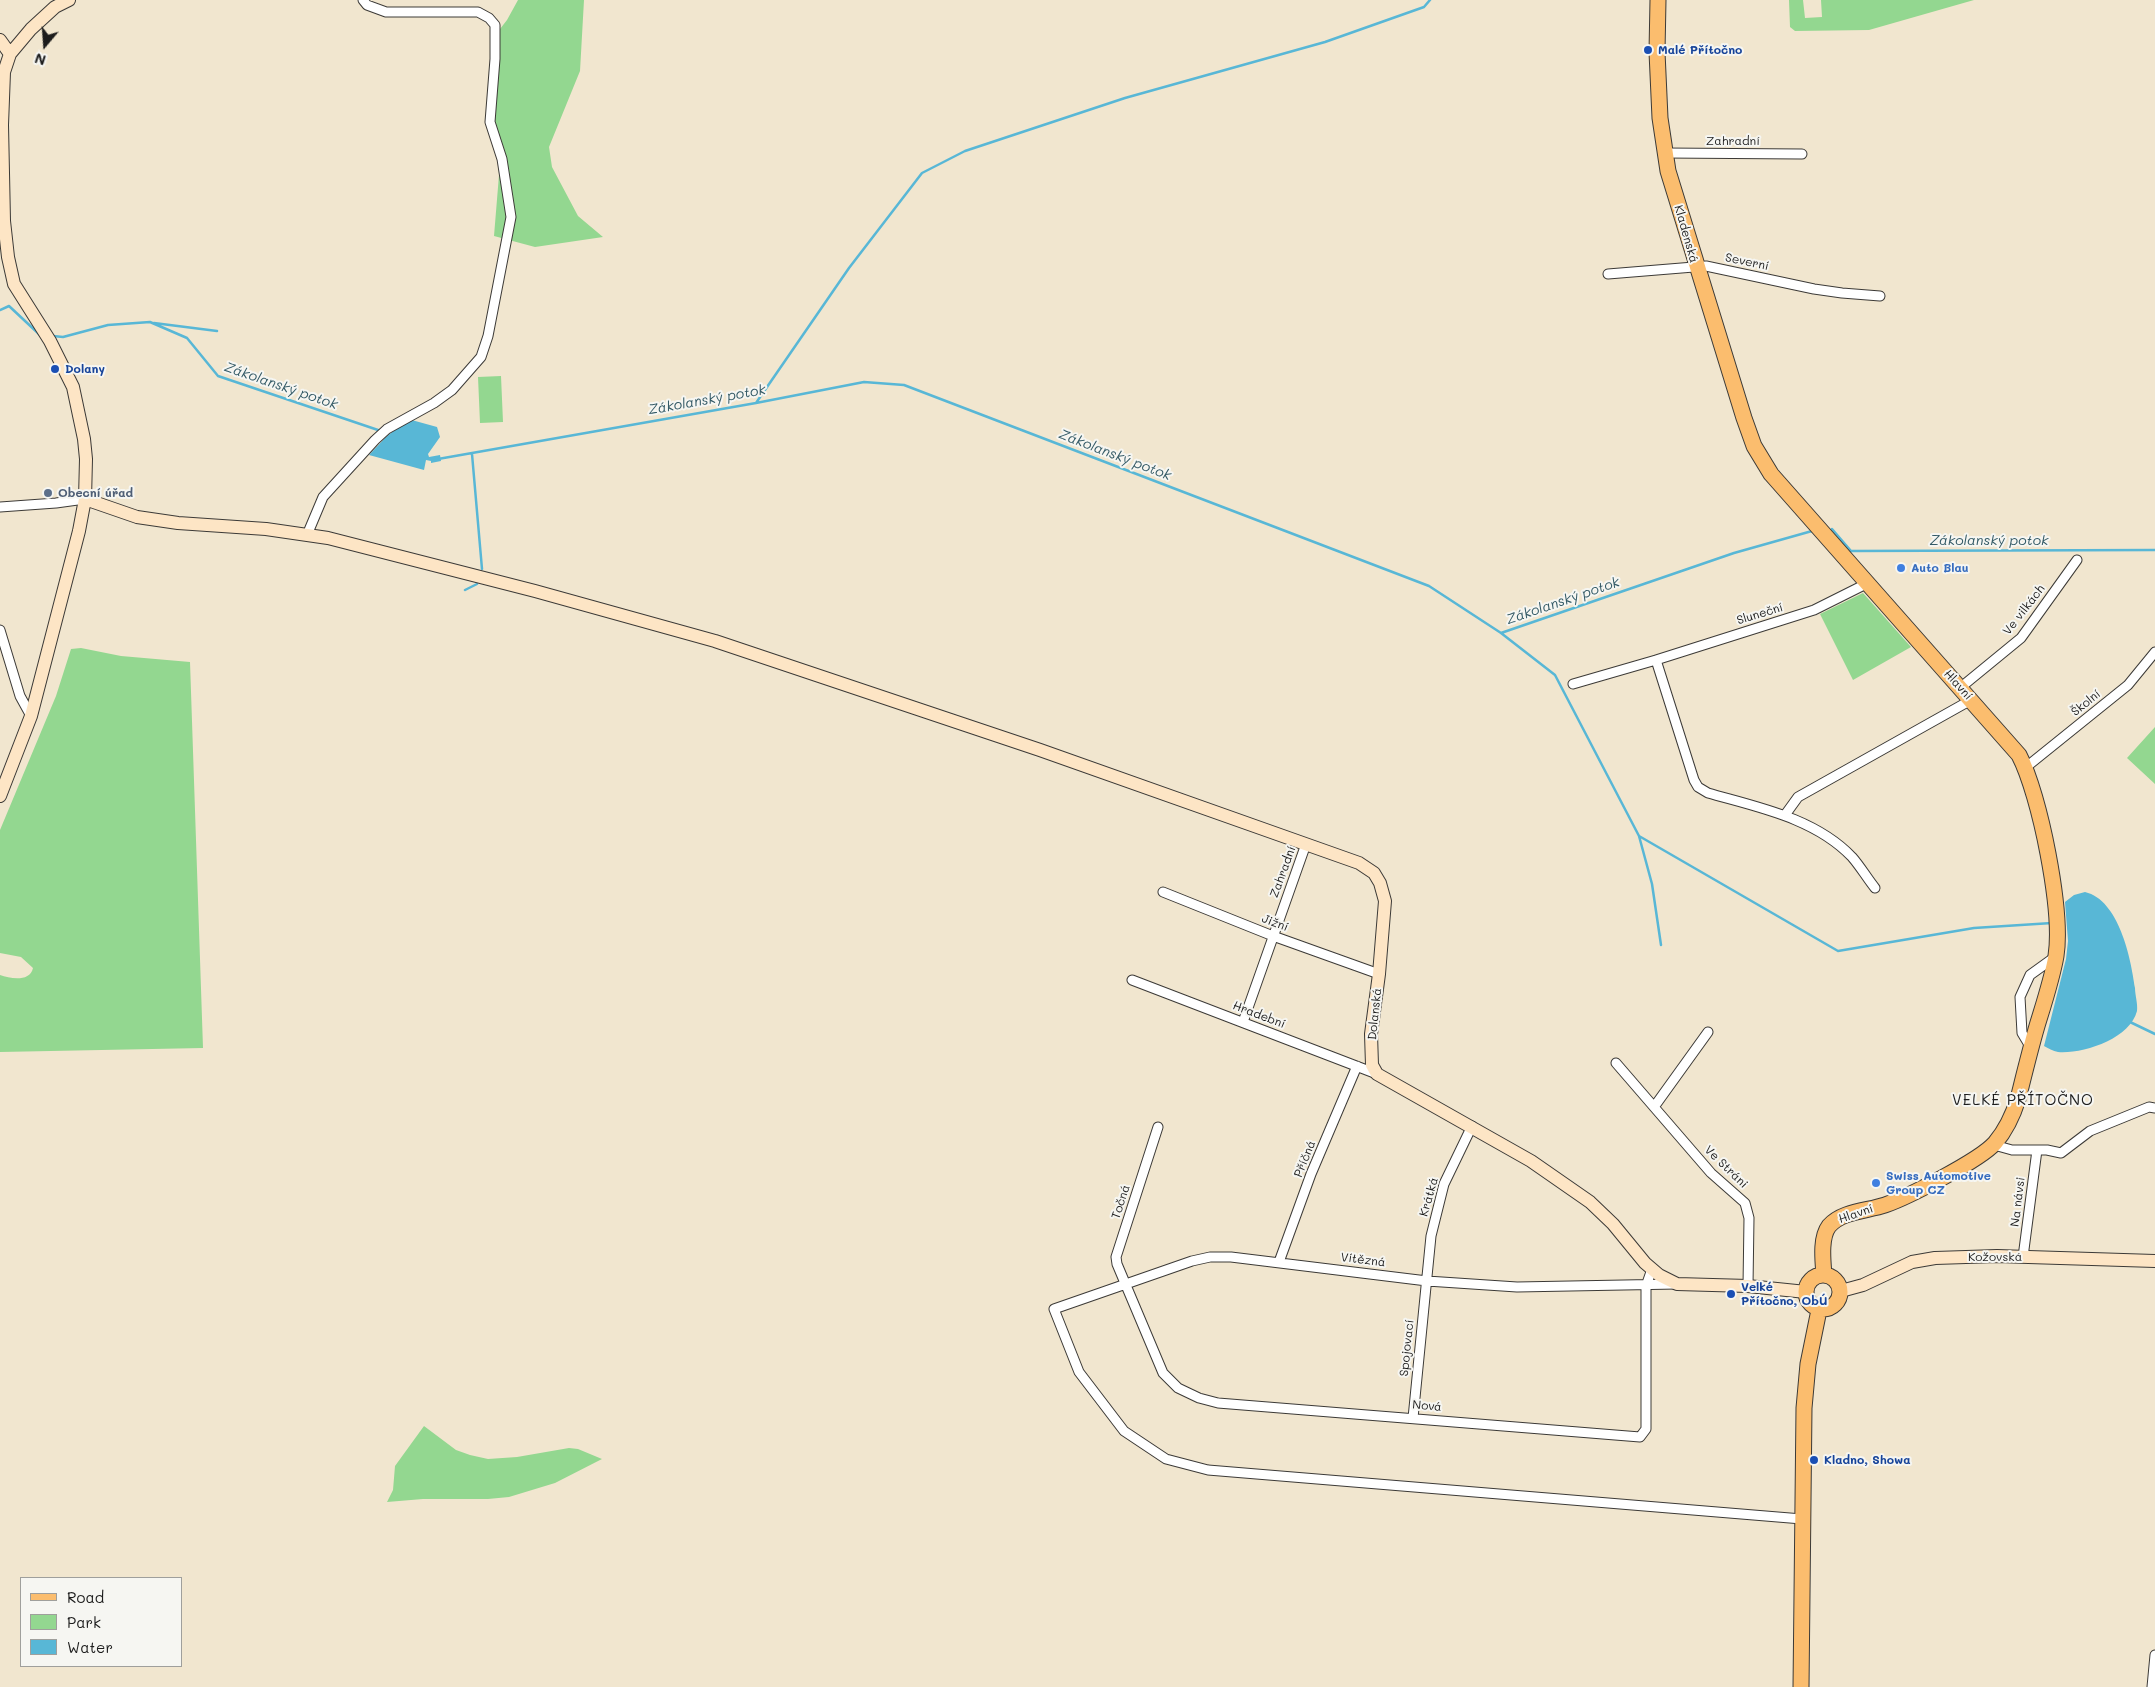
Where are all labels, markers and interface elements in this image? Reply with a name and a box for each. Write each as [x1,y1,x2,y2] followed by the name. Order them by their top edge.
[20,20,70,70] north arrow
[1658,43,1742,57] place label: Malé Přítočno
[1642,44,1654,56] marker: Malé Přítočno
[32,49,48,70] text: N
[1706,134,1760,148] street label: Zahradní
[1671,204,1701,264] street label: Kladenská
[1724,250,1770,274] street label: Severní
[222,359,340,413] water label: Zákolanský potok
[65,362,105,376] place label: Dolany
[49,363,61,375] marker: Dolany
[647,381,767,419] water label: Zákolanský potok
[1057,426,1173,484] water label: Zákolanský potok
[58,486,133,500] place label: Obecní úřad
[42,487,54,499] marker: Obecní úřad
[1930,533,2048,549] water label: Zákolanský potok
[1911,561,1969,575] place label: Auto Blau
[1895,562,1907,574] marker: Auto Blau
[1504,574,1622,628] water label: Zákolanský potok
[2000,582,2048,638] street label: Ve vilkách
[1735,600,1785,628] street label: Sluneční
[1941,667,1975,703] street label: Hlavní
[2068,687,2104,719] street label: Školní
[1267,844,1299,900] street label: Zahradní
[1260,911,1290,935] street label: Jižní
[1365,987,1385,1041] street label: Dolanská
[1231,998,1287,1032] street label: Hradební
[1950,1091,2096,1109] district label: VELKÉ PŘÍTOČNO
[1291,1139,1319,1179] street label: Příčná
[1701,1143,1751,1191] street label: Ve Stráni
[1886,1169,1991,1197] place label: Swiss Automotive Group CZ
[1417,1176,1441,1218] street label: Krátká
[2008,1176,2028,1228] street label: Na návsi
[1870,1177,1882,1189] marker: Swiss Automotive Group CZ
[1109,1183,1133,1221] street label: Točná
[1837,1201,1875,1227] street label: Hlavní
[1340,1250,1386,1270] street label: Vítězná
[1968,1250,2022,1264] street label: Kožovská
[1741,1280,1827,1308] place label: Velké Přítočno, ObÚ
[1725,1288,1737,1300] marker: Velké Přítočno, ObÚ
[1397,1319,1417,1377] street label: Spojovací
[1412,1398,1442,1414] street label: Nová
[1824,1453,1911,1467] place label: Kladno, Showa
[1808,1454,1820,1466] marker: Kladno, Showa
[20,1577,182,1667] legend
[67,1587,104,1607] text: Road
[67,1612,101,1632] text: Park
[67,1637,113,1657] text: Water

